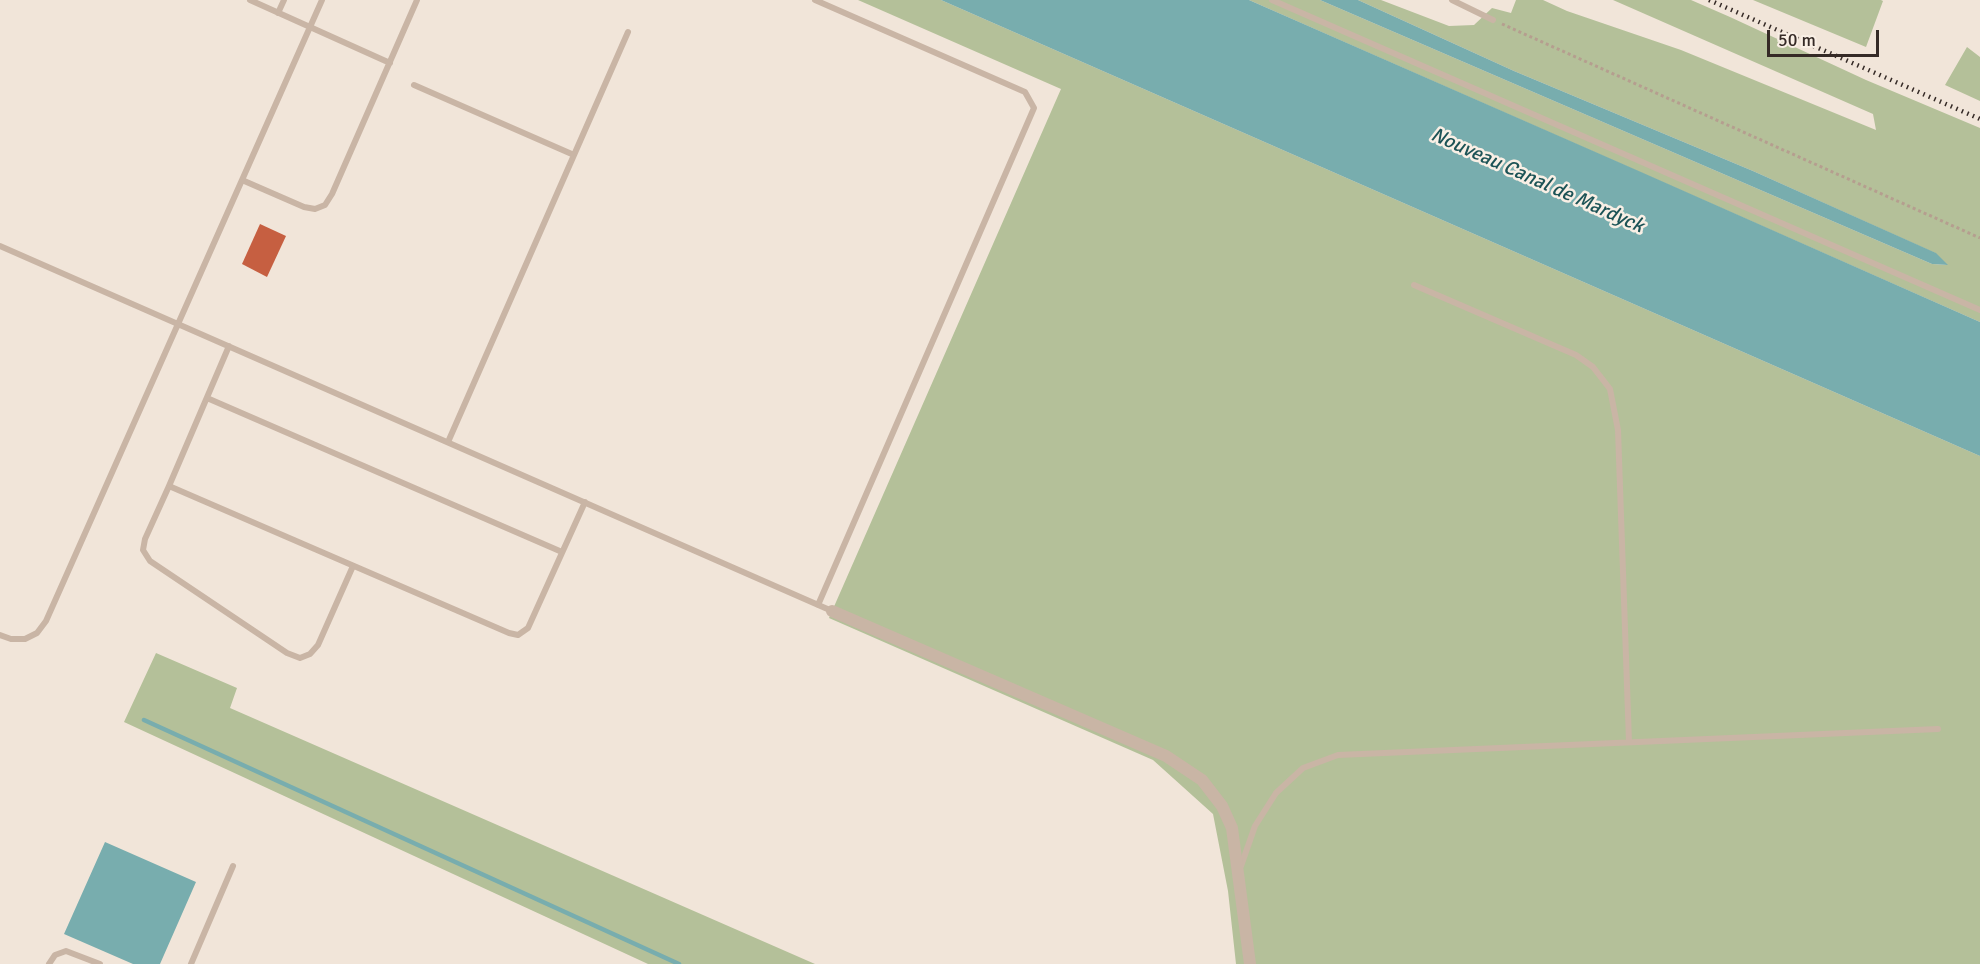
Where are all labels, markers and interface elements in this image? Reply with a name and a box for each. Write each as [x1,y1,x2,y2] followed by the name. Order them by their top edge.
[1770,18,1882,56] scale bar
[1778,29,1816,51] text: 50 m
[1427,123,1647,239] water label: Nouveau Canal de Mardyck

